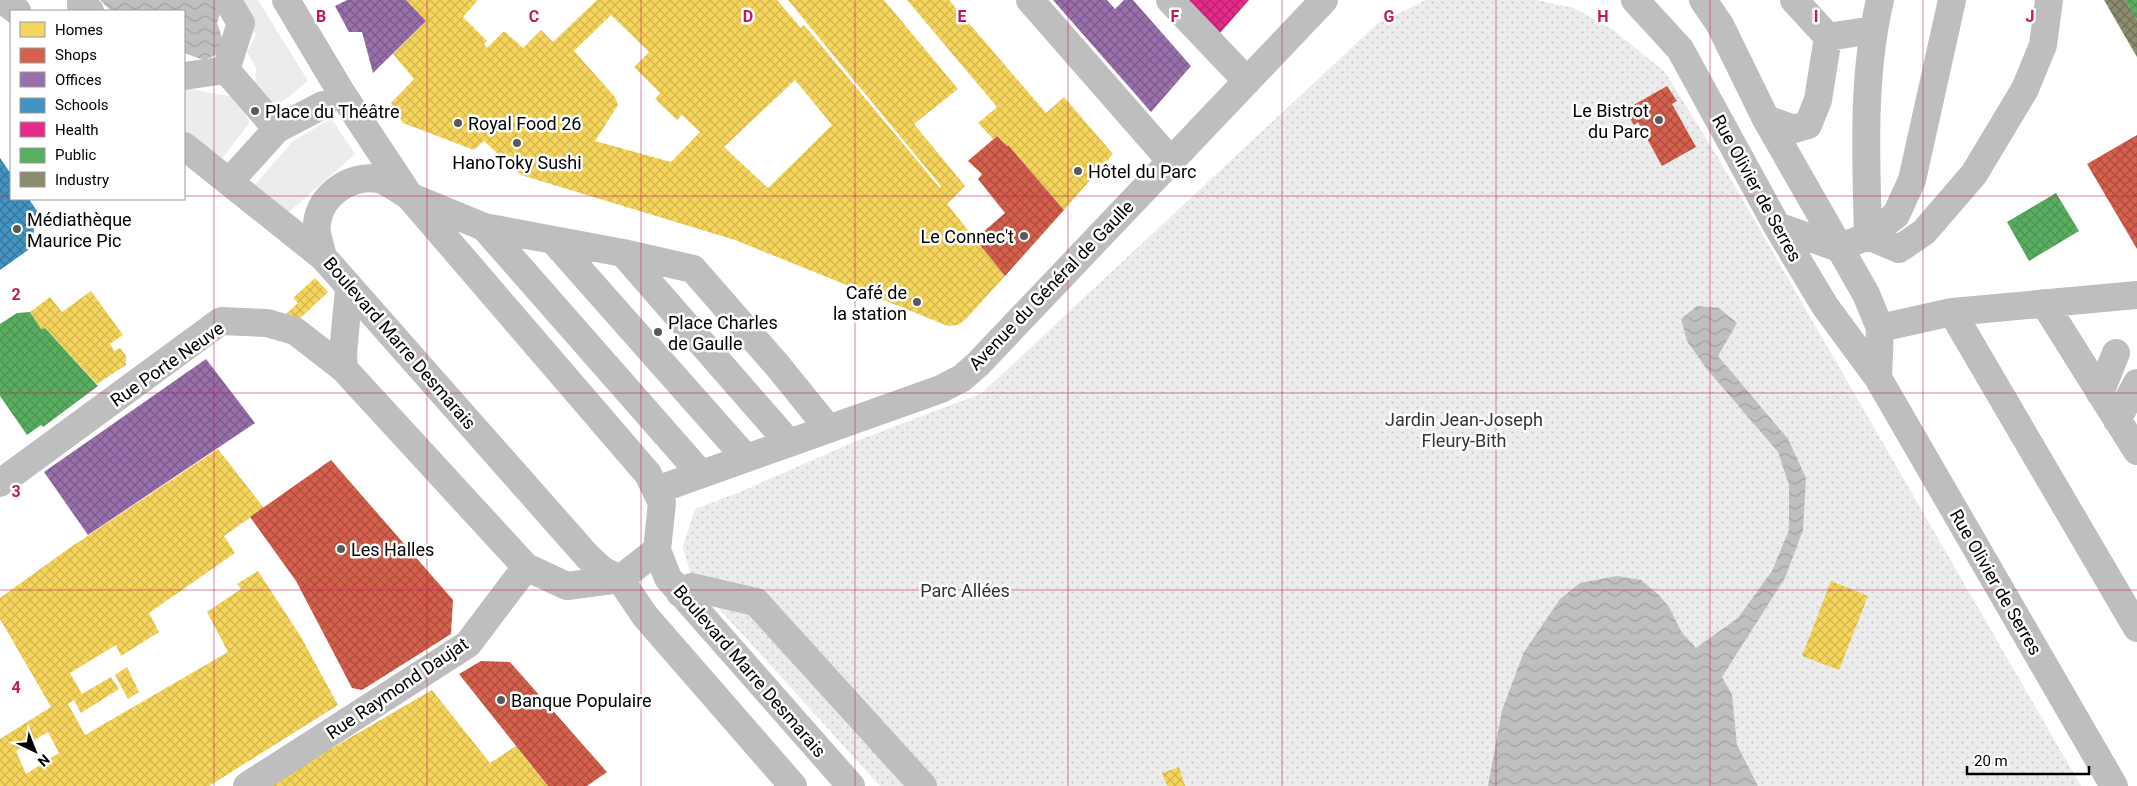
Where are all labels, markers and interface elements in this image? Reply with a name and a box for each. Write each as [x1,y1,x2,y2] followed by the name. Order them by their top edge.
[316,7,326,26] text: B
[529,7,539,26] text: C
[743,7,753,26] text: D
[958,7,967,26] text: E
[1171,7,1180,26] text: F
[1384,7,1395,26] text: G
[1597,7,1609,26] text: H
[1814,7,1818,26] text: I
[2026,7,2034,26] text: J
[10,10,185,200] legend
[55,21,103,39] text: Homes
[55,46,97,64] text: Shops
[55,71,102,89] text: Offices
[55,96,109,114] text: Schools
[1572,100,1649,142] place label: Le Bistrot du Parc
[265,101,400,122] place label: Place du Théâtre
[249,105,261,117] marker: Place du Théâtre
[1708,111,1806,265] street label: Rue Olivier de Serres
[468,113,581,134] place label: Royal Food 26
[1653,114,1665,126] marker: Le Bistrot du Parc
[452,117,464,129] marker: Royal Food 26
[55,121,99,139] text: Health
[511,137,523,149] marker: HanoToky Sushi
[55,146,96,164] text: Public
[452,152,582,173] place label: HanoToky Sushi
[1088,161,1196,182] place label: Hôtel du Parc
[1072,165,1084,177] marker: Hôtel du Parc
[55,171,109,189] text: Industry
[964,196,1138,374] street label: Avenue du Général de Gaulle
[27,209,132,251] place label: Médiathèque Maurice Pic
[11,223,23,235] marker: Médiathèque Maurice Pic
[921,226,1014,247] place label: Le Connec't
[1018,230,1030,242] marker: Le Connec't
[320,253,480,433] street label: Boulevard Marre Desmarais
[833,282,907,324] place label: Café de la station
[11,285,21,304] text: 2
[911,296,923,308] marker: Café de la station
[668,312,778,354] place label: Place Charles de Gaulle
[106,317,228,411] street label: Rue Porte Neuve
[652,326,664,338] marker: Place Charles de Gaulle
[1385,409,1543,451] park label: Jardin Jean-Joseph Fleury-Bith
[11,482,21,501] text: 3
[1946,505,2046,659] street label: Rue Olivier de Serres
[351,539,434,560] place label: Les Halles
[335,543,347,555] marker: Les Halles
[920,580,1010,601] park label: Parc Allées
[670,581,830,761] street label: Boulevard Marre Desmarais
[322,633,472,743] street label: Rue Raymond Daujat
[11,678,21,697] text: 4
[511,690,652,711] place label: Banque Populaire
[495,694,507,706] marker: Banque Populaire
[10,726,60,776] north arrow
[1967,744,2090,776] scale bar
[35,751,53,770] text: N
[1974,752,2008,770] text: 20 m

